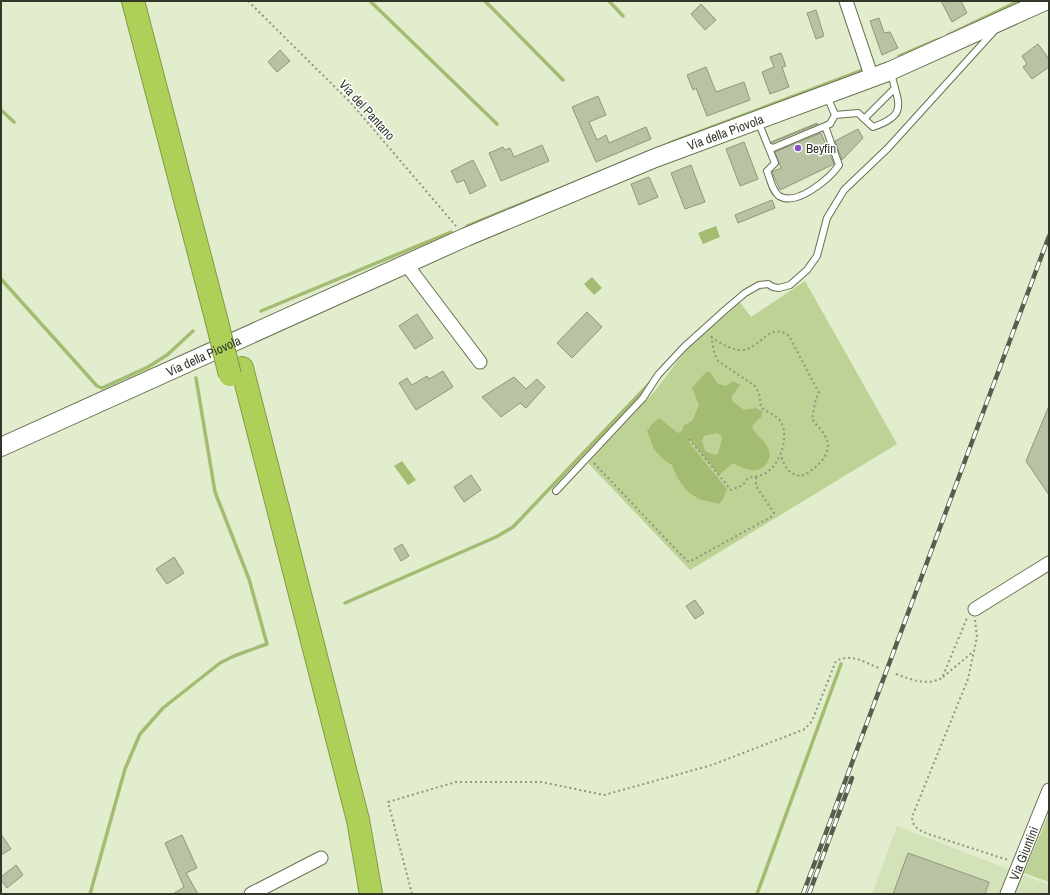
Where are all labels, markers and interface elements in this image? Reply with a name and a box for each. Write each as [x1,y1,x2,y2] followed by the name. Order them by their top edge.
[335,76,399,144] street label: Via del Pantano
[685,110,766,154] street label: Via della Piovola
[806,140,836,157] place label: Beyfin
[793,143,803,153] marker: Beyfin
[163,331,243,380] street label: Via della Piovola
[1005,824,1042,883] street label: Via Giuntini

